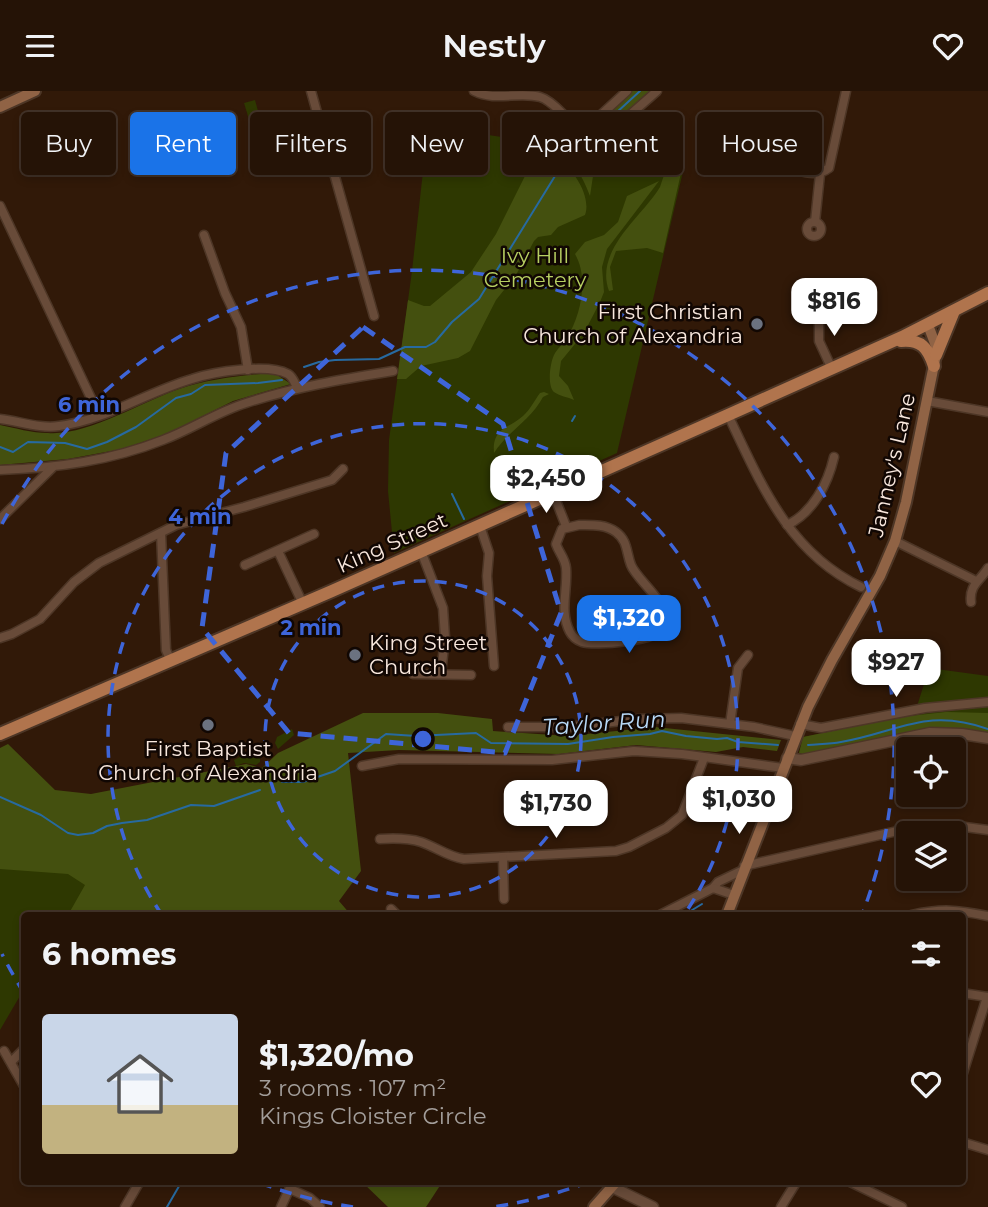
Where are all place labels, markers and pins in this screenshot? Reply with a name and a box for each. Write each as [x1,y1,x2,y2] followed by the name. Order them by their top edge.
[793,279,875,338] pin: $816
[523,299,743,348] place label: First Christian Church of Alexandria
[749,316,765,332] marker: First Christian Church of Alexandria
[489,455,603,515] pin: $2,450
[572,595,686,655] pin: $1,320
[369,630,487,679] place label: King Street Church
[855,639,937,699] pin: $927
[347,647,363,663] marker: King Street Church
[200,717,216,733] marker: First Baptist Church of Alexandria
[411,727,435,751] centre of rings
[98,736,318,785] place label: First Baptist Church of Alexandria
[682,777,796,836] pin: $1,030
[499,781,613,840] pin: $1,730

